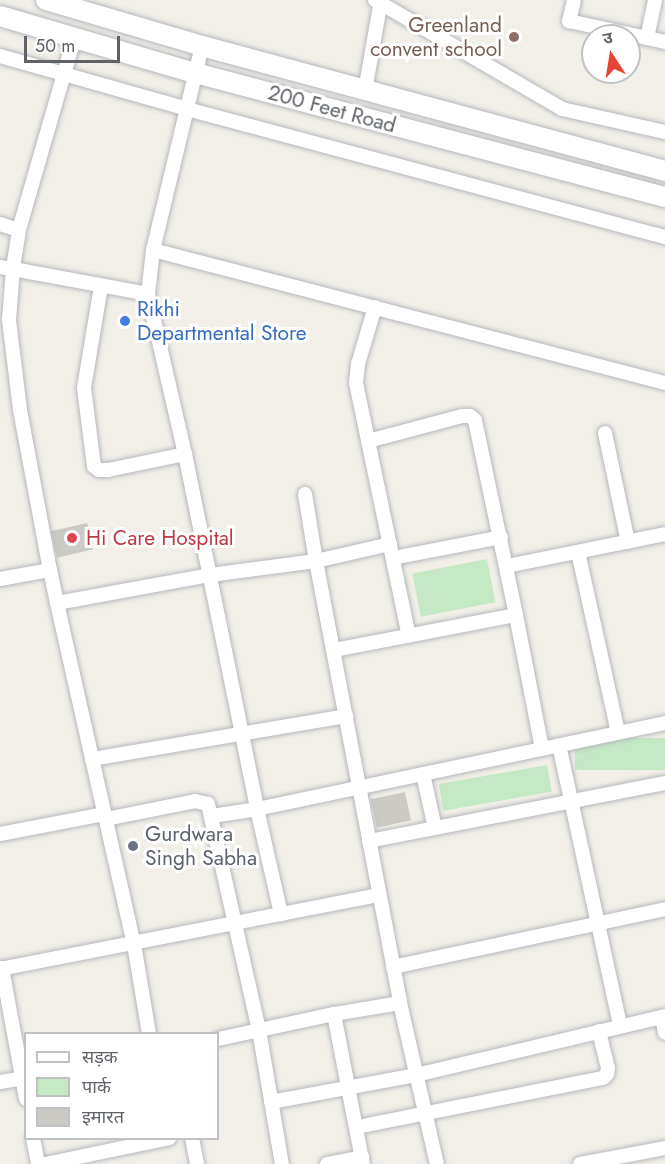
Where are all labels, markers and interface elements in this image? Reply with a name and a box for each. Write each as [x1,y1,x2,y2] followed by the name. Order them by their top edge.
[370,12,502,62] place label: Greenland convent school
[27,24,123,62] scale bar
[581,24,641,84] north arrow
[601,26,615,50] text: उ
[507,30,521,44] marker: Greenland convent school
[35,33,75,59] text: 50 m
[265,80,399,138] street label: 200 Feet Road
[137,296,307,346] place label: Rikhi Departmental Store
[118,314,132,328] marker: Rikhi Departmental Store
[86,525,234,551] place label: Hi Care Hospital
[63,529,81,547] marker: Hi Care Hospital
[145,821,257,871] place label: Gurdwara Singh Sabha
[126,839,140,853] marker: Gurdwara Singh Sabha
[24,1032,219,1140] legend
[82,1044,118,1070] text: सड़क
[82,1074,111,1100] text: पार्क
[82,1104,124,1130] text: इमारत

